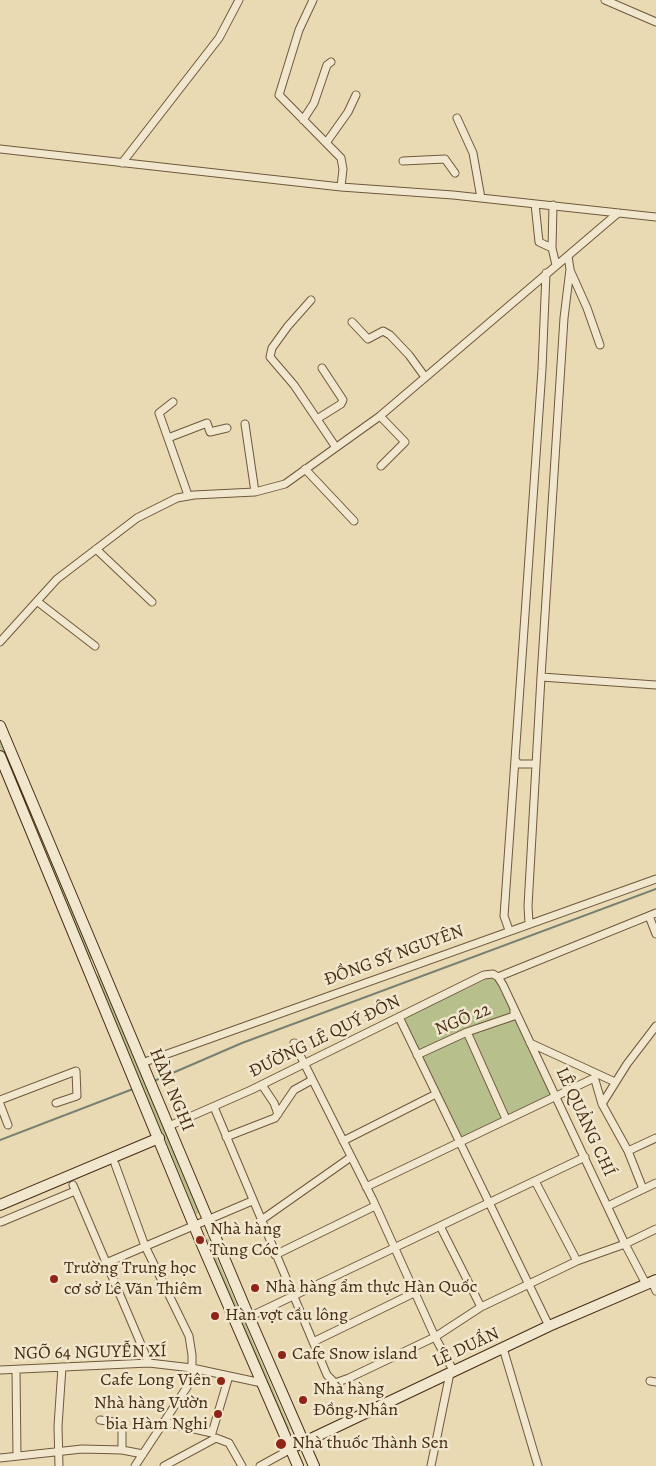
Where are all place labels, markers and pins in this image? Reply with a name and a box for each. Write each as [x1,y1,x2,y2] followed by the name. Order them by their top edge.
[210,1219,281,1262] place label: Nhà hàng Tùng Cóc
[194,1234,206,1246] marker: Nhà hàng Tùng Cóc
[64,1258,202,1300] place label: Trường Trung học cơ sở Lê Văn Thiêm
[48,1273,60,1285] marker: Trường Trung học cơ sở Lê Văn Thiêm
[265,1277,477,1299] place label: Nhà hàng ẩm thực Hàn Quốc
[249,1282,261,1294] marker: Nhà hàng ẩm thực Hàn Quốc
[225,1305,348,1327] place label: Hàn vợt cầu lông
[209,1310,221,1322] marker: Hàn vợt cầu lông
[292,1344,418,1366] place label: Cafe Snow island
[276,1349,288,1361] marker: Cafe Snow island
[100,1370,211,1392] place label: Cafe Long Viên
[215,1375,227,1387] marker: Cafe Long Viên
[313,1379,398,1422] place label: Nhà hàng Đồng Nhân
[94,1393,208,1436] place label: Nhà hàng Vườn bia Hàm Nghi
[297,1394,309,1406] marker: Nhà hàng Đồng Nhân
[212,1408,224,1420] marker: Nhà hàng Vườn bia Hàm Nghi
[292,1433,448,1455] place label: Nhà thuốc Thành Sen
[274,1437,288,1451] marker: Nhà thuốc Thành Sen

